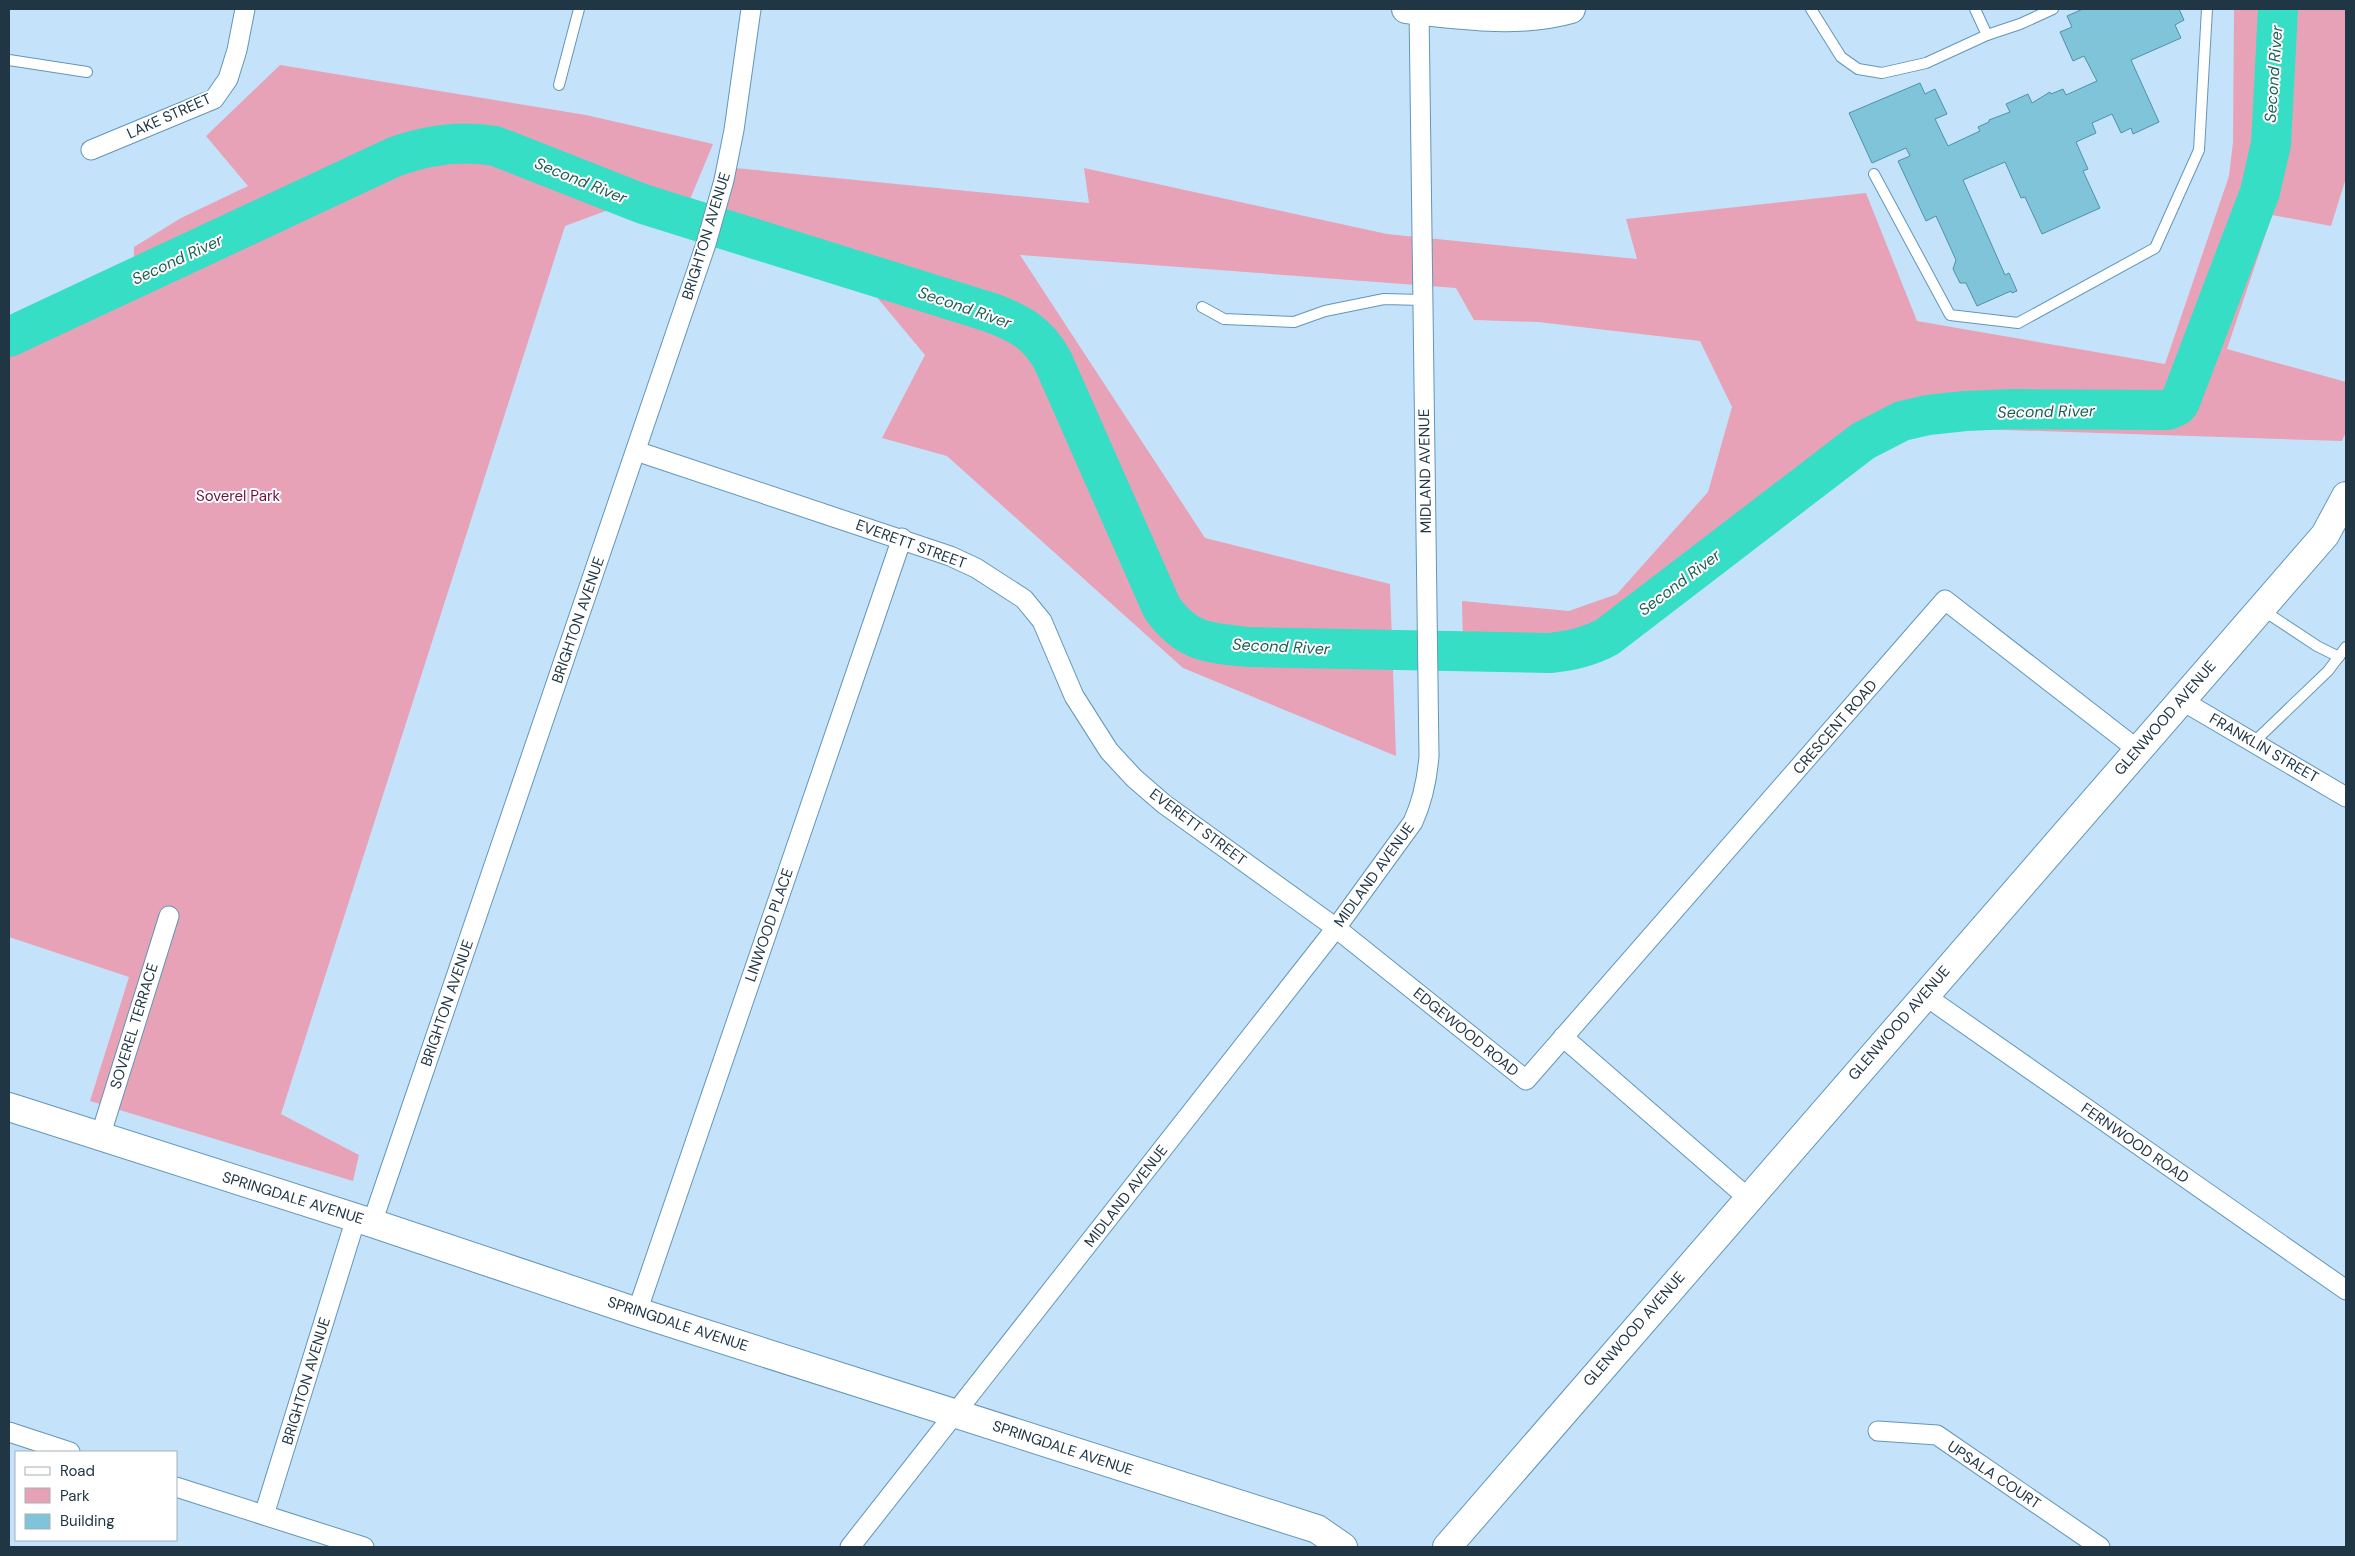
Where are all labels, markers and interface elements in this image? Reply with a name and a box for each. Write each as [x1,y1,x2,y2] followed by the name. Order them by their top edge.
[2260,24,2287,123] water label: Second River
[124,89,214,143] street label: LAKE STREET
[532,152,631,209] water label: Second River
[677,170,735,302] street label: BRIGHTON AVENUE
[129,229,227,290] water label: Second River
[915,282,1015,334] water label: Second River
[1997,400,2096,423] water label: Second River
[1414,408,1436,534] street label: MIDLAND AVENUE
[196,486,280,506] park label: Soverel Park
[853,515,969,573] street label: EVERETT STREET
[1634,544,1725,620] water label: Second River
[547,554,609,686] street label: BRIGHTON AVENUE
[1232,633,1331,660] water label: Second River
[2110,657,2220,779] street label: GLENWOOD AVENUE
[1788,676,1882,778] street label: CRESCENT ROAD
[2206,709,2322,787] street label: FRANKLIN STREET
[1146,784,1250,870] street label: EVERETT STREET
[1329,819,1419,931] street label: MIDLAND AVENUE
[740,866,798,984] street label: LINWOOD PLACE
[416,937,478,1069] street label: BRIGHTON AVENUE
[105,960,163,1092] street label: SOVEREL TERRACE
[1844,962,1954,1084] street label: GLENWOOD AVENUE
[1409,983,1523,1081] street label: EDGEWOOD ROAD
[2077,1098,2193,1188] street label: FERNWOOD ROAD
[1080,1141,1172,1251] street label: MIDLAND AVENUE
[220,1167,366,1229] street label: SPRINGDALE AVENUE
[1579,1268,1689,1390] street label: GLENWOOD AVENUE
[605,1292,751,1356] street label: SPRINGDALE AVENUE
[277,1315,335,1447] street label: BRIGHTON AVENUE
[990,1416,1136,1480] street label: SPRINGDALE AVENUE
[1943,1436,2045,1514] street label: UPSALA COURT
[15,1451,178,1541] legend
[60,1461,95,1481] text: Road
[60,1486,90,1506] text: Park
[60,1511,115,1531] text: Building

